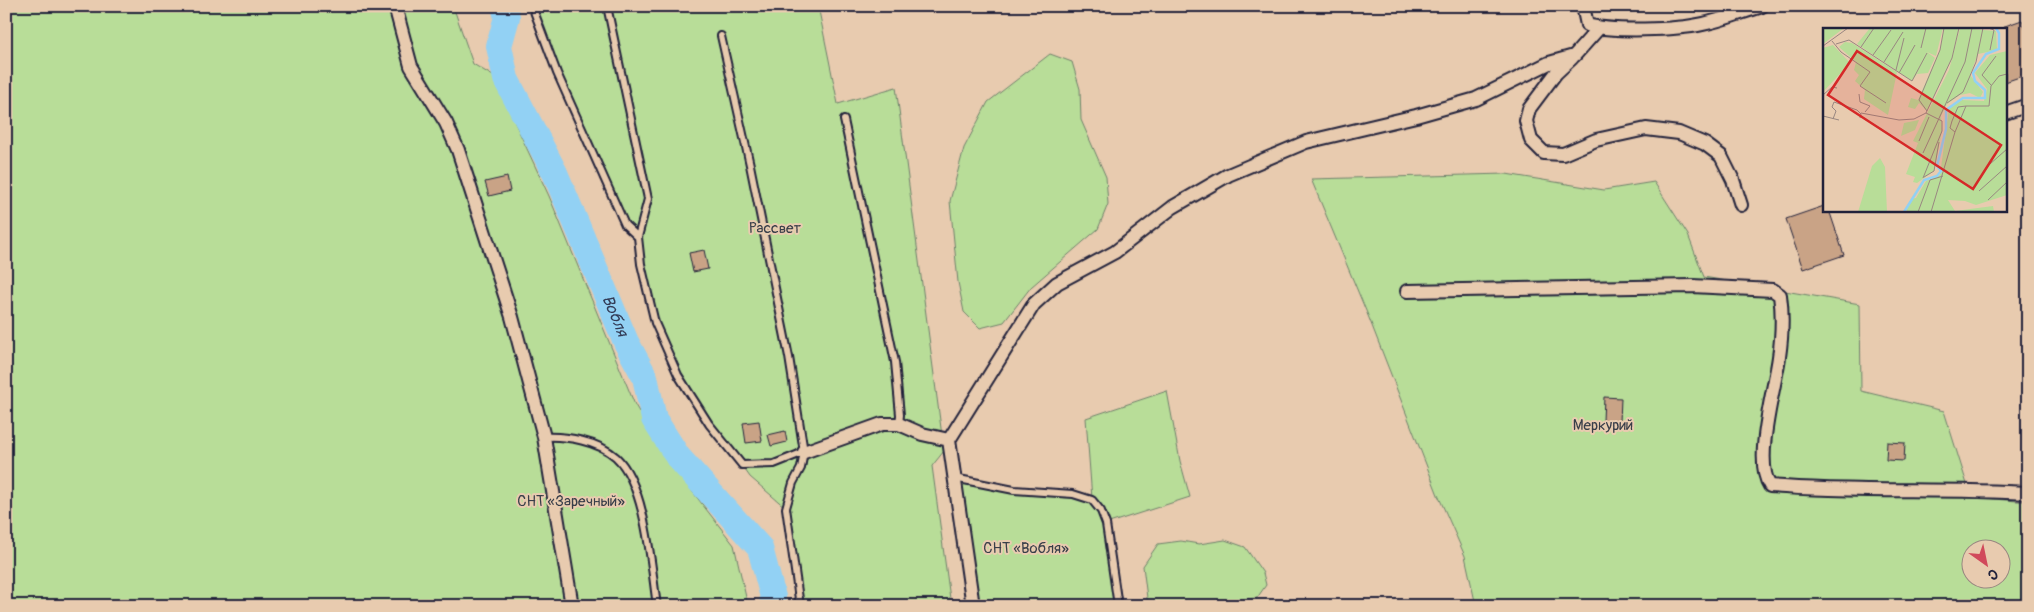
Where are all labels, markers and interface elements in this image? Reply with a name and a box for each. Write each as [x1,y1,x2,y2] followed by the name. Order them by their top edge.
[1823,28,2006,211] inset map
[749,219,801,238] park label: Рассвет
[597,292,633,341] water label: Вобля
[1573,416,1633,435] park label: Меркурий
[517,492,625,511] park label: СНТ «Заречный»
[983,539,1069,558] park label: СНТ «Вобля»
[1962,540,2012,590] north arrow
[1984,565,2001,584] text: С

